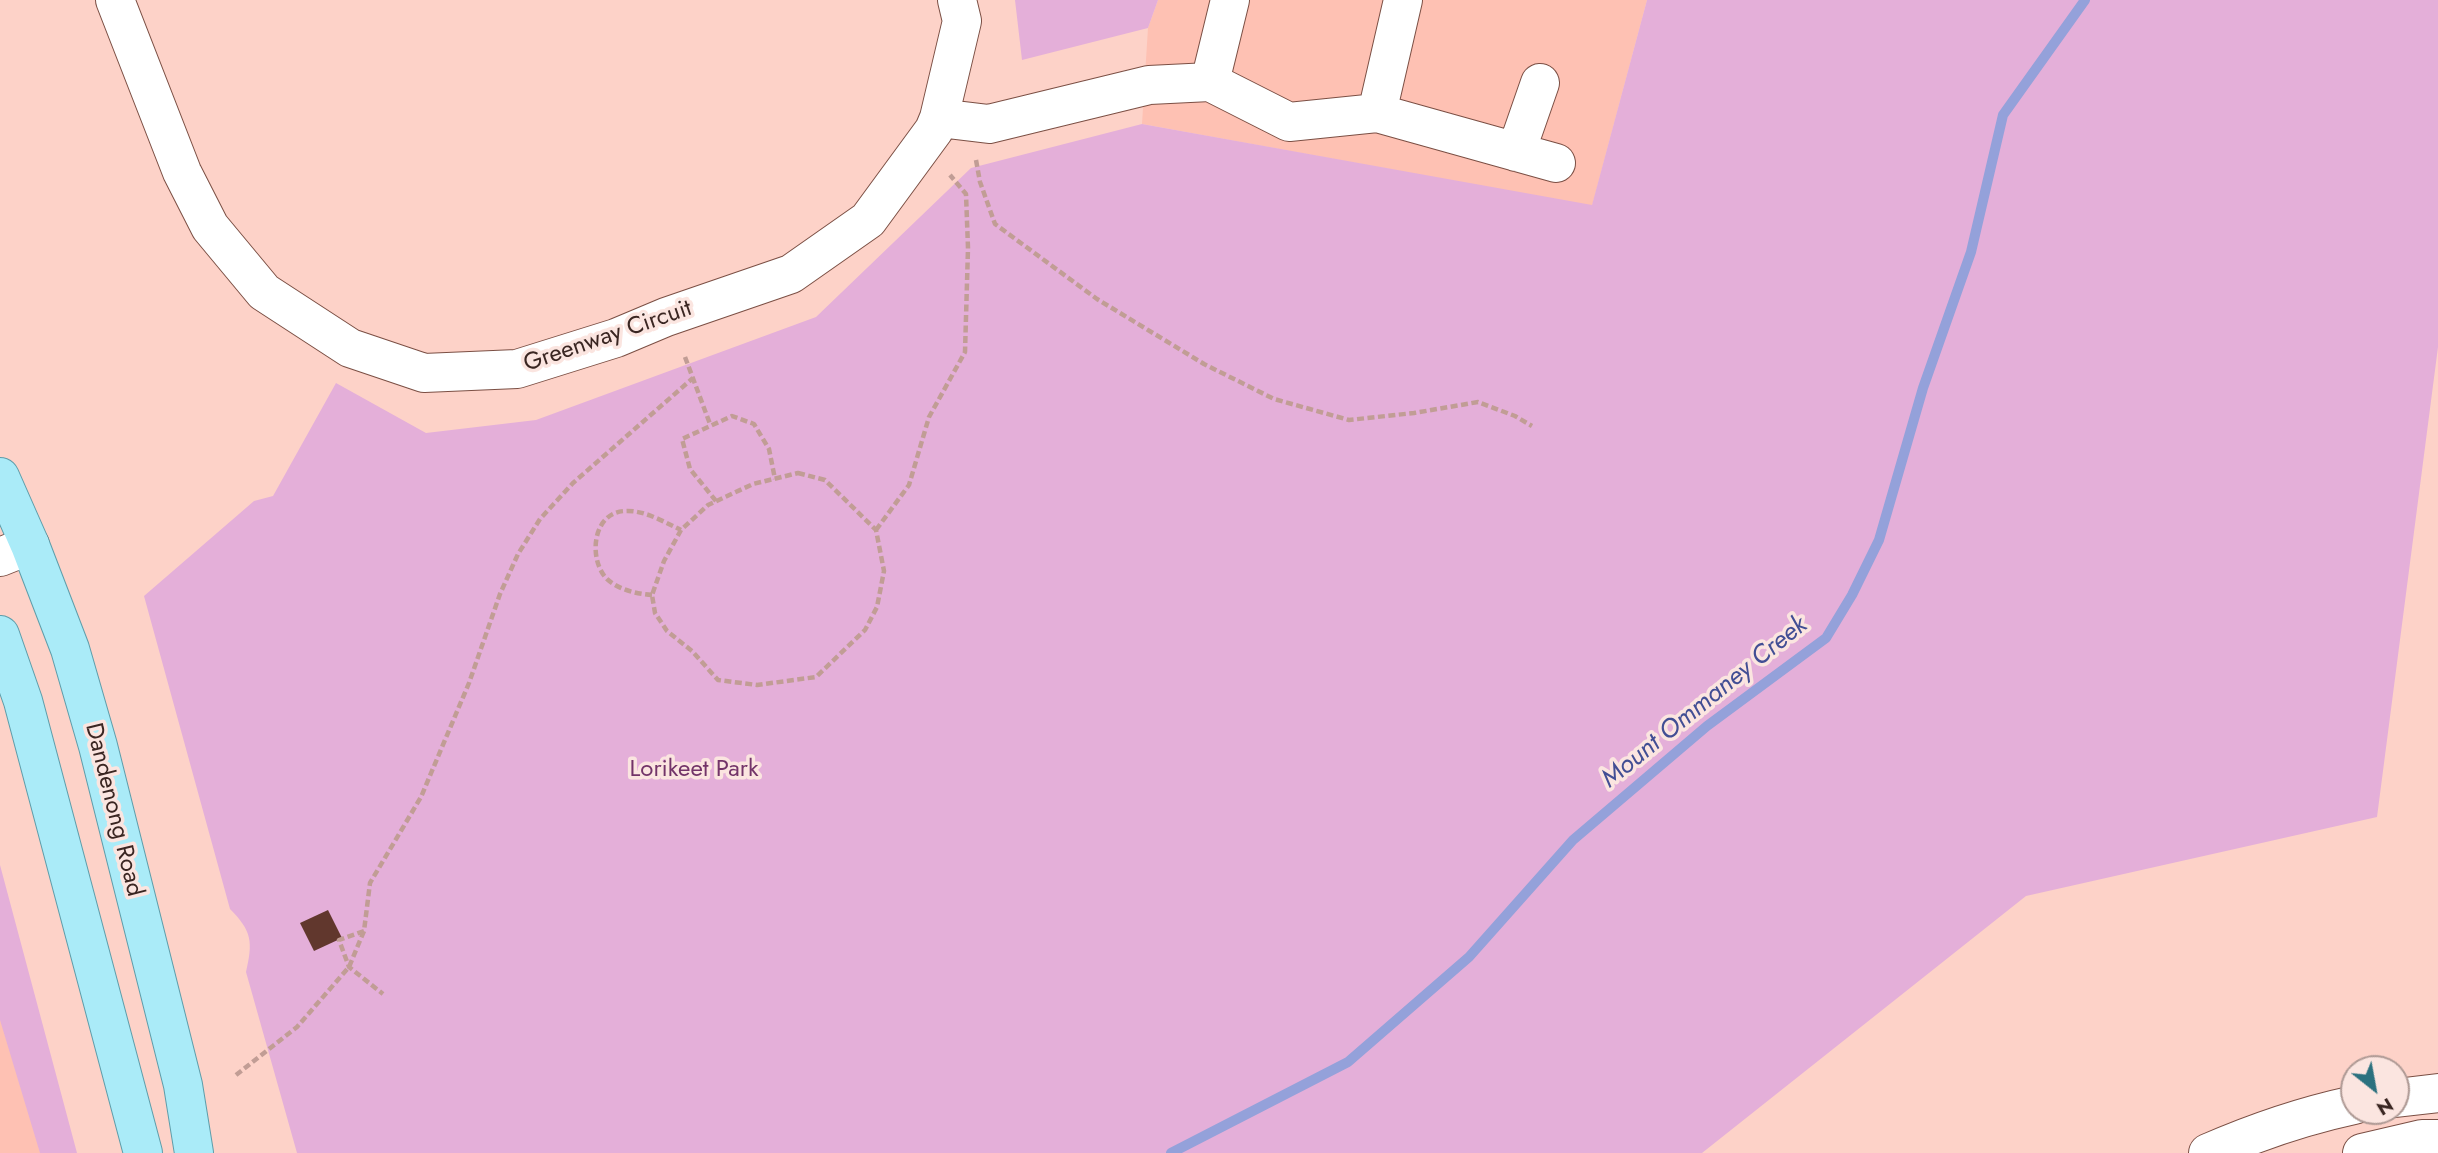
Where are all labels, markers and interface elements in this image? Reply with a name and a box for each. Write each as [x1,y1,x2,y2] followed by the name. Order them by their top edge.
[520,295,696,379] street label: Greenway Circuit
[1596,610,1814,796] water label: Mount Ommaney Creek
[78,720,148,900] street label: Dandenong Road
[629,756,759,784] park label: Lorikeet Park
[2340,1055,2410,1125] north arrow
[2372,1091,2398,1122] text: N

